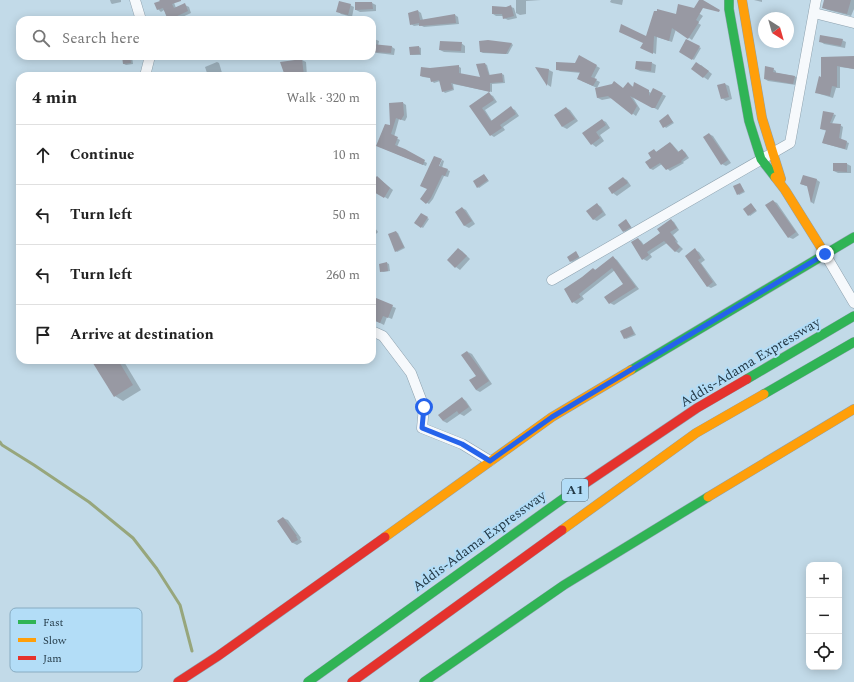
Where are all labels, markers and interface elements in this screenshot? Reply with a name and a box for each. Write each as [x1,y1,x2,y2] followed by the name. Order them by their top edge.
[758,12,794,48] north arrow
[16,16,376,60] search box
[30,27,52,49] icon: search
[62,27,140,50] text: Search here
[32,85,77,111] text: 4 min
[286,88,360,108] text: Walk · 320 m
[70,143,135,166] text: Continue
[32,144,54,166] icon: ahead
[333,145,360,165] text: 10 m
[70,203,132,226] text: Turn left
[32,204,54,226] icon: left
[333,205,360,225] text: 50 m
[816,245,834,263] route end
[70,263,132,286] text: Turn left
[32,264,54,286] icon: left
[326,265,360,285] text: 260 m
[676,311,825,412] street label: Addis-Adama Expressway
[70,323,214,346] text: Arrive at destination
[32,324,54,346] icon: arrive
[415,398,433,416] route start
[562,479,588,501] road number: A1
[408,485,551,597] street label: Addis-Adama Expressway
[806,562,842,670] map controls
[806,562,842,598] button: +
[806,598,842,634] button: −
[10,608,142,672] legend
[43,614,64,631] text: Fast
[43,632,67,649] text: Slow
[806,634,842,670] button: locate
[43,650,62,667] text: Jam

